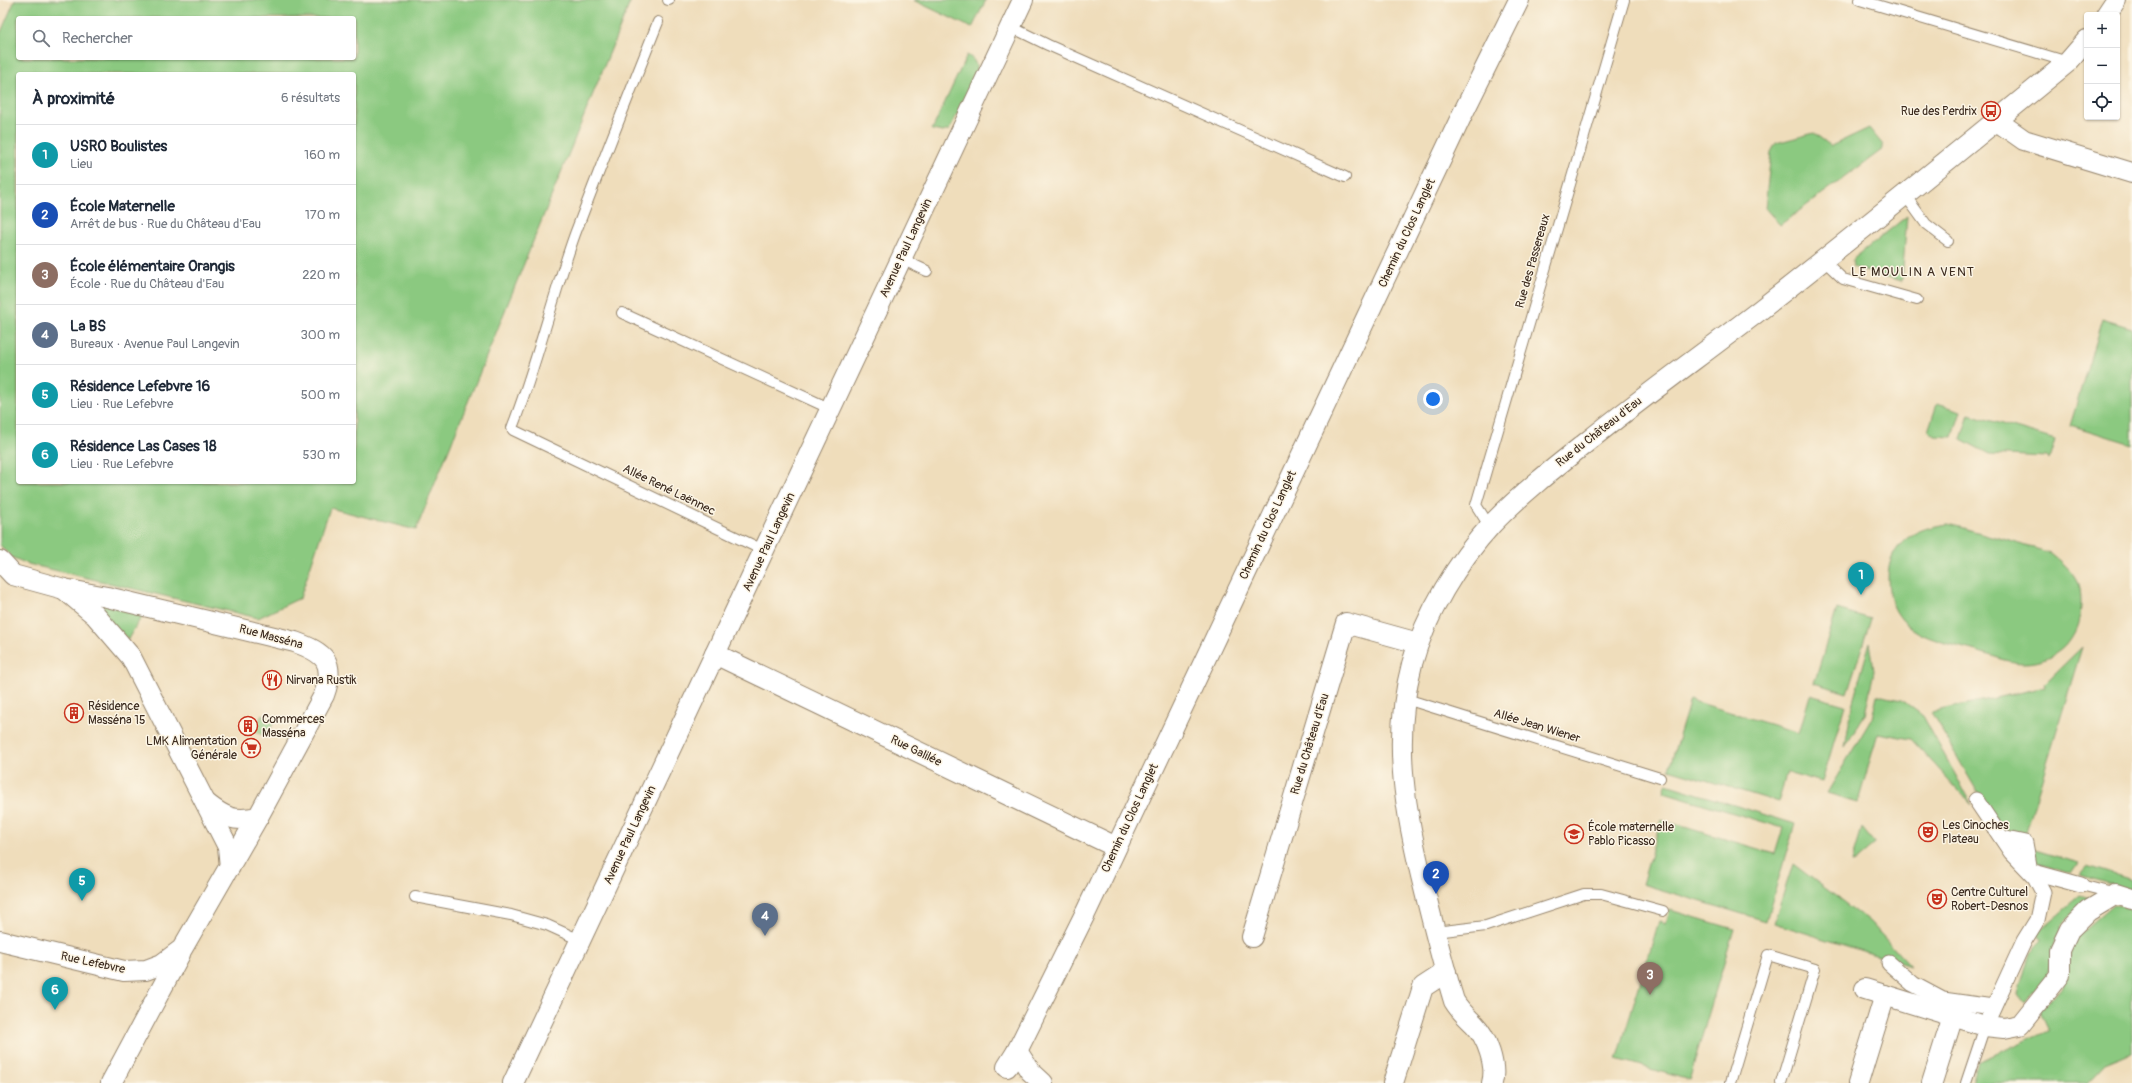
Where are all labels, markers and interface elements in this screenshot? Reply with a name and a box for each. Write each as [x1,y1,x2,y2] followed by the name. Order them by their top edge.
[2084,12,2120,120] map controls
[2084,12,2120,48] button: +
[16,16,356,60] search box
[30,27,52,49] icon: search
[62,29,133,48] text: Rechercher
[2084,48,2120,84] button: −
[2084,84,2120,120] button: locate
[32,88,115,109] text: À proximité
[281,90,340,106] text: 6 résultats
[1980,100,2002,122] bus stop icon: Rue des Perdrix
[1901,104,1977,119] place label: Rue des Perdrix
[70,137,167,156] text: USRO Boulistes
[42,147,48,163] text: 1
[304,147,340,163] text: 160 m
[70,156,93,172] text: Lieu
[1375,176,1439,290] street label: Chemin du Clos Langlet
[877,196,936,300] street label: Avenue Paul Langevin
[70,197,175,216] text: École Maternelle
[41,207,49,223] text: 2
[305,207,340,223] text: 170 m
[1512,212,1554,310] street label: Rue des Passereaux
[70,216,261,232] text: Arrêt de bus · Rue du Château d'Eau
[70,257,235,276] text: École élémentaire Orangis
[1851,264,1975,280] district label: LE MOULIN A VENT
[41,267,49,283] text: 3
[302,267,340,283] text: 220 m
[70,276,224,292] text: École · Rue du Château d'Eau
[70,317,106,336] text: La BS
[41,327,49,343] text: 4
[301,327,340,343] text: 300 m
[70,336,240,352] text: Bureaux · Avenue Paul Langevin
[70,377,210,396] text: Résidence Lefebvre 16
[41,387,49,403] text: 5
[301,387,340,403] text: 500 m
[1423,389,1443,409] your location
[1553,394,1645,470] street label: Rue du Château d'Eau
[70,396,173,412] text: Lieu · Rue Lefebvre
[70,437,217,456] text: Résidence Las Cases 18
[41,447,49,463] text: 6
[302,447,340,463] text: 530 m
[70,456,173,472] text: Lieu · Rue Lefebvre
[620,461,718,519] street label: Allée René Laënnec
[1236,468,1300,582] street label: Chemin du Clos Langlet
[740,490,799,594] street label: Avenue Paul Langevin
[1848,562,1874,595] pin: 1
[238,621,305,653] street label: Rue Masséna
[261,669,283,691] restaurant icon: Nirvana Rustik
[286,673,356,688] place label: Nirvana Rustik
[1287,691,1333,797] street label: Rue du Château d'Eau
[88,699,146,728] place label: Résidence Masséna 15
[63,702,85,724] building icon: Résidence Masséna 15
[1492,706,1583,746] street label: Allée Jean Wiener
[262,712,325,741] place label: Commerces Masséna
[237,715,259,737] building icon: Commerces Masséna
[888,732,944,770] street label: Rue Galilée
[146,734,237,763] place label: LMK Alimentation Générale
[240,737,262,759] supermarket icon: LMK Alimentation Générale
[1098,761,1162,875] street label: Chemin du Clos Langlet
[601,783,660,887] street label: Avenue Paul Langevin
[1942,818,2009,847] place label: Les Cinoches Plateau
[1588,819,1674,849] place label: École maternelle Pablo Picasso
[1917,821,1939,843] theatre icon: Les Cinoches Plateau
[1563,823,1585,845] school or university icon: École maternelle Pablo Picasso
[1423,861,1449,894] pin: 2
[69,868,95,901] pin: 5
[1951,885,2029,914] place label: Centre Culturel Robert-Desnos
[1926,888,1948,910] theatre icon: Centre Culturel Robert-Desnos
[752,903,778,936] pin: 4
[59,949,127,977] street label: Rue Lefebvre
[1637,962,1663,995] pin: 3
[42,977,68,1010] pin: 6

